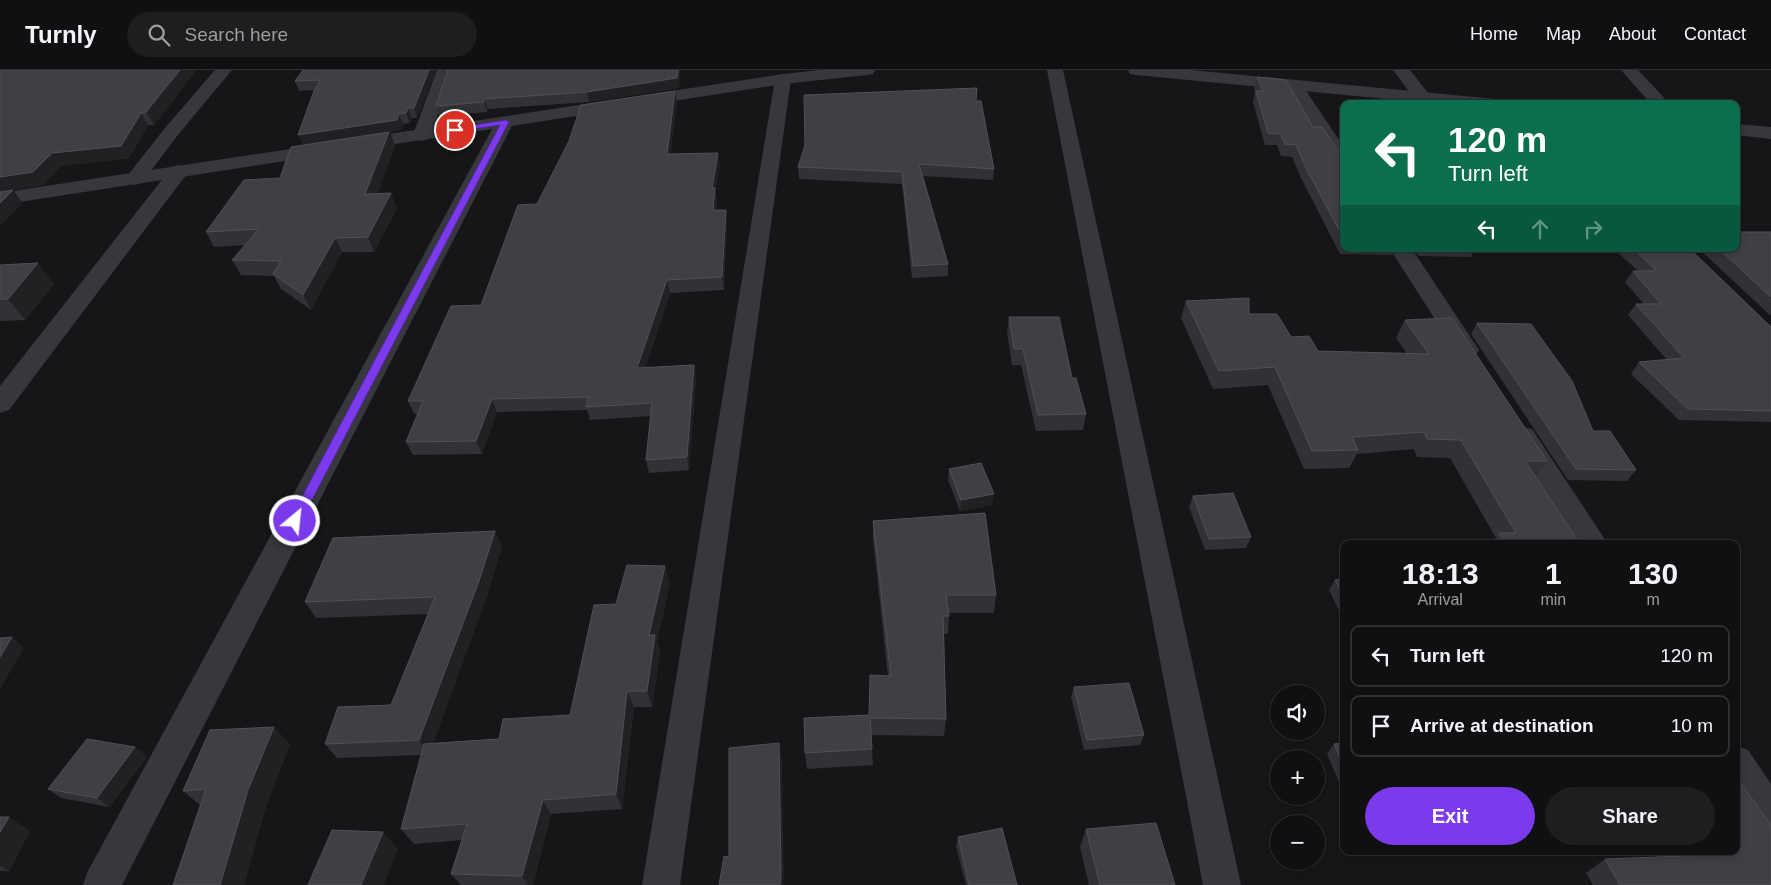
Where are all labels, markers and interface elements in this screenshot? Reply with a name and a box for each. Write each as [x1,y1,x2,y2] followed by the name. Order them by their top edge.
[127,12,477,57] search box
[25,21,97,48] text: Turnly
[145,21,173,49] icon: search
[185,24,288,45] text: Search here
[1470,24,1518,44] text: Home
[1546,24,1581,44] text: Map
[1609,24,1656,44] text: About
[1684,24,1746,44] text: Contact
[434,109,476,151] pin
[441,116,469,144] icon: arrive
[1365,120,1430,185] icon: left
[1448,120,1547,159] text: 120 m
[1448,161,1528,186] text: Turn left
[1473,215,1501,243] icon: left
[1526,215,1554,243] icon: ahead
[1579,215,1607,243] icon: right
[268,494,320,546] position arrow
[1402,557,1479,590] text: 18:13
[1545,557,1562,590] text: 1
[1628,557,1678,590] text: 130
[1418,591,1463,608] text: Arrival
[1540,591,1566,608] text: min
[1646,591,1660,608] text: m
[1367,642,1395,670] icon: left
[1410,645,1485,666] text: Turn left
[1660,645,1713,666] text: 120 m
[1270,685,1325,870] map controls
[1270,685,1325,740] button: sound
[1367,712,1395,740] icon: arrive
[1410,715,1594,736] text: Arrive at destination
[1671,715,1713,736] text: 10 m
[1270,750,1325,805] button: +
[1365,787,1535,845] button: Exit
[1545,787,1715,845] button: Share
[1270,815,1325,870] button: −

